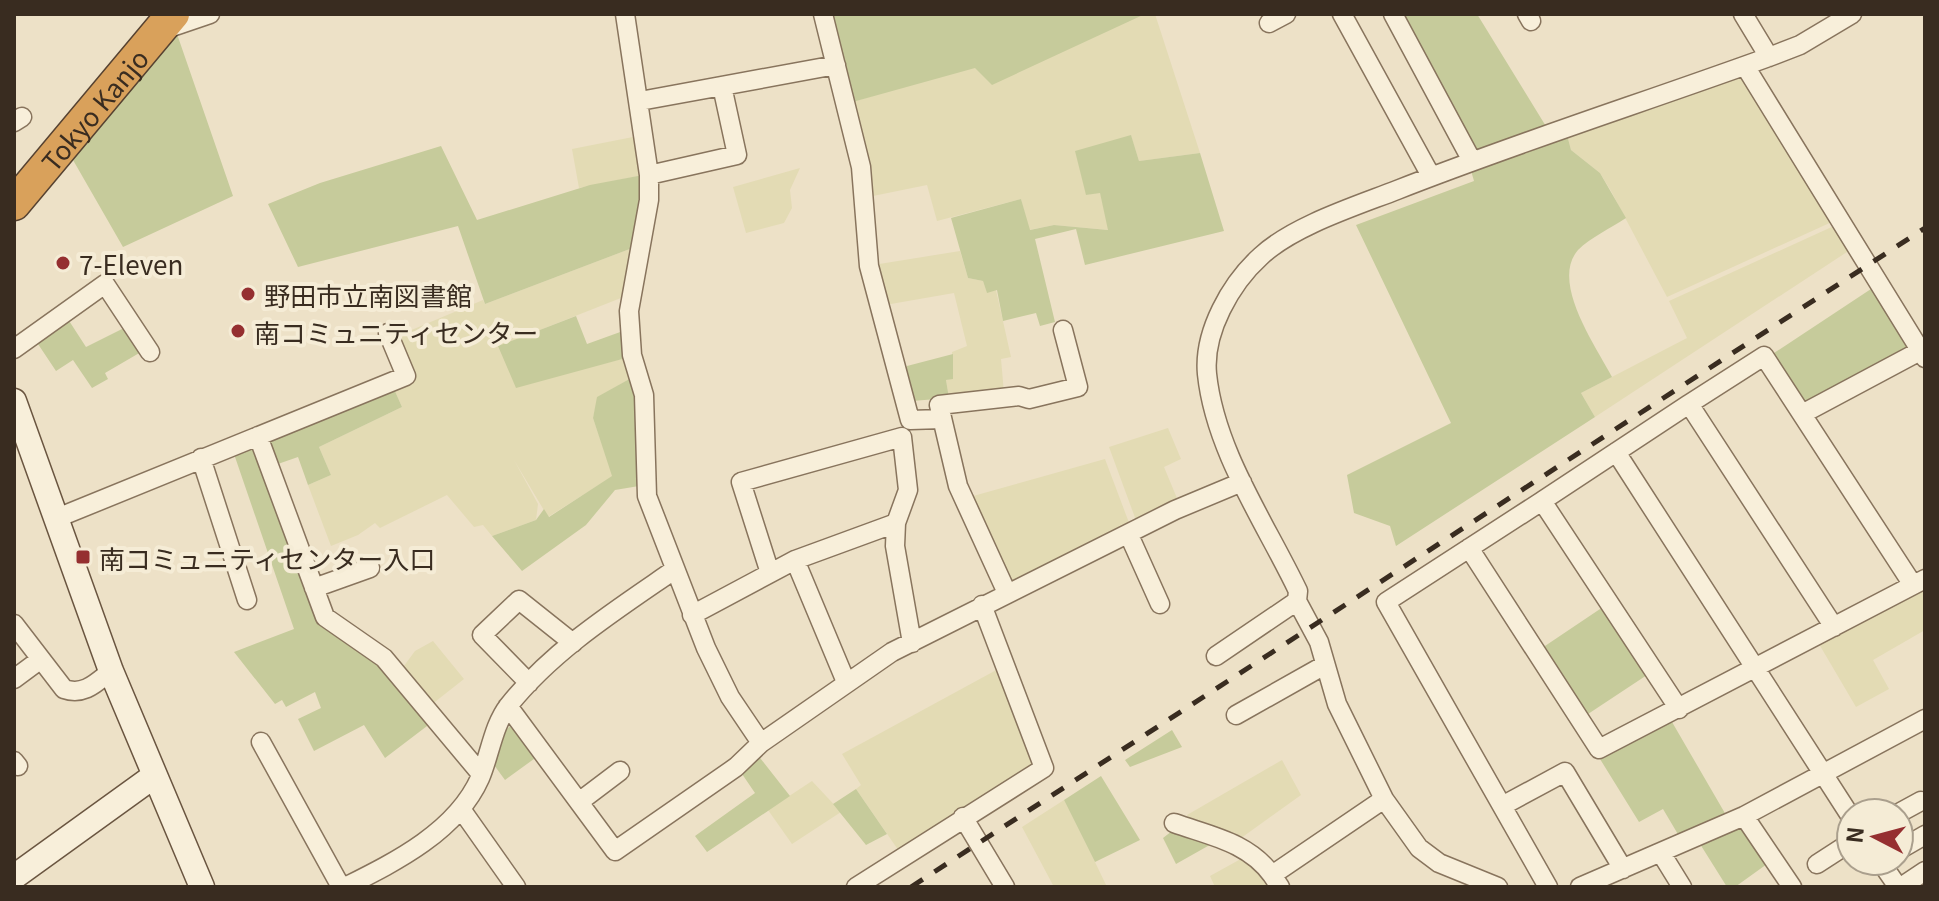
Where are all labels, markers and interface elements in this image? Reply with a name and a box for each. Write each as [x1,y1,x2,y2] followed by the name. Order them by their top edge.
[32,40,156,178] street label: Tokyo Kanjo
[79,245,183,282] place label: 7-Eleven
[54,254,72,272] marker: 7-Eleven
[264,276,472,313] place label: 野田市立南図書館
[239,285,257,303] marker: 野田市立南図書館
[254,313,538,350] place label: 南コミュニティセンター
[229,322,247,340] marker: 南コミュニティセンター
[99,539,435,576] place label: 南コミュニティセンター入口
[74,548,92,566] marker: 南コミュニティセンター入口
[1835,797,1915,877] north arrow
[1836,825,1870,845] text: N

